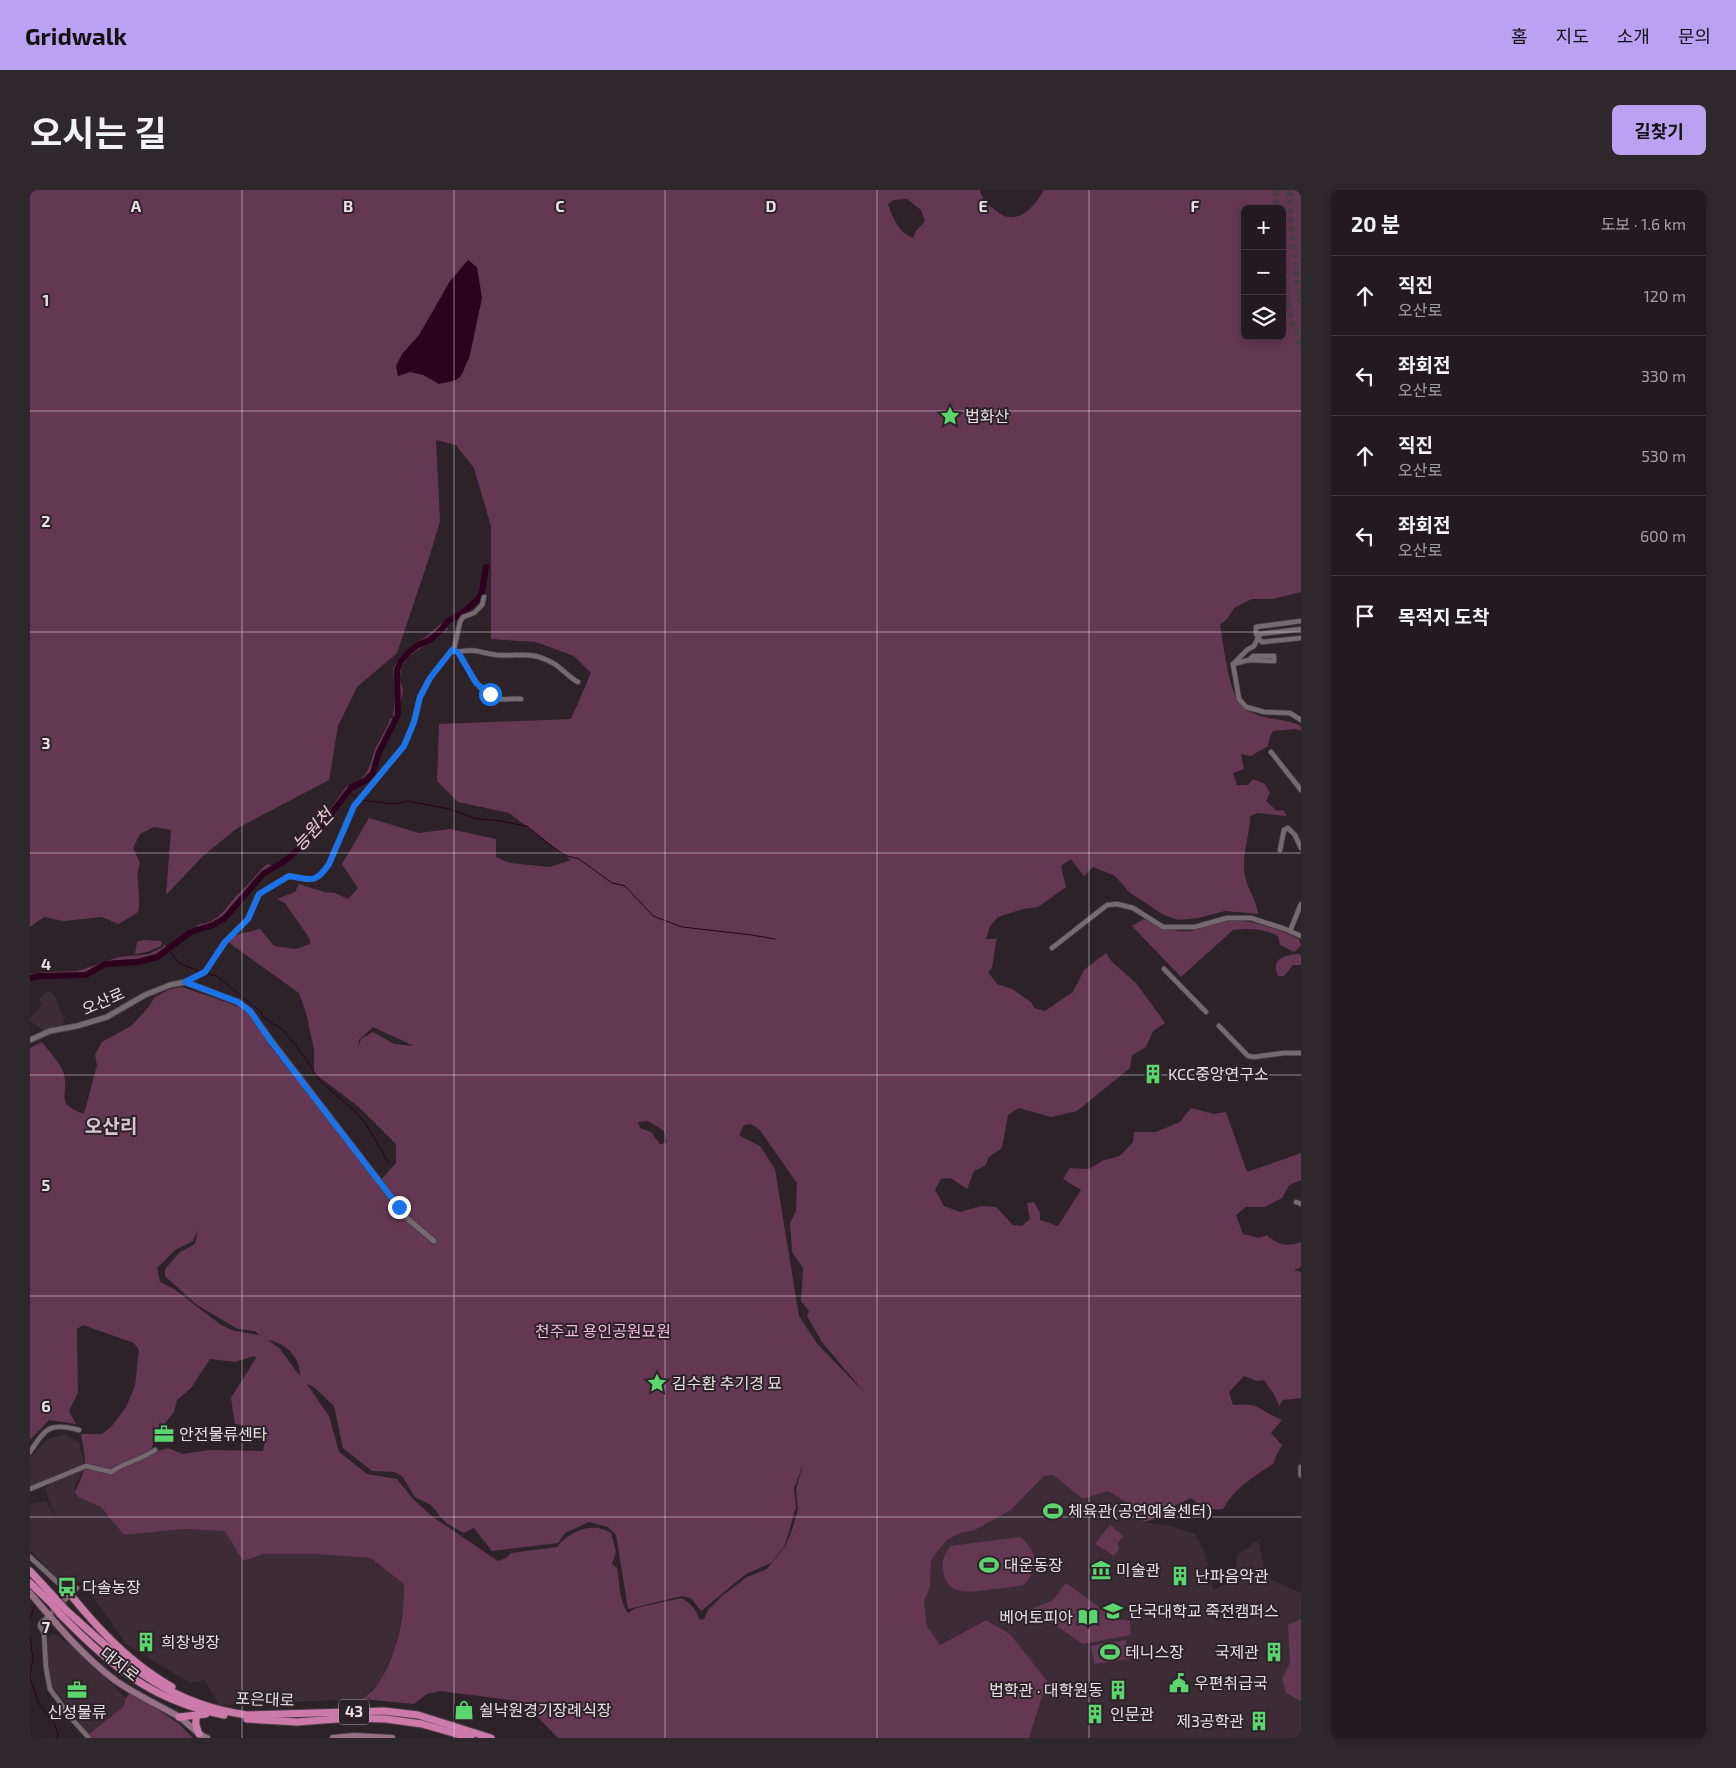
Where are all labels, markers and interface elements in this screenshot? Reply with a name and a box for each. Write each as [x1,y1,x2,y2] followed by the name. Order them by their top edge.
[25,21,127,50] text: Gridwalk
[1511,25,1528,47] text: 홈
[1556,25,1589,47] text: 지도
[1617,25,1650,47] text: 소개
[1678,25,1711,47] text: 문의
[1612,105,1706,155] button: 길찾기
[30,111,166,153] text: 오시는 길
[131,196,142,215] text: A
[343,196,353,215] text: B
[555,196,565,215] text: C
[766,196,777,215] text: D
[978,196,988,215] text: E
[1191,196,1200,215] text: F
[1241,205,1286,340] map controls
[1241,205,1286,250] button: +
[1351,211,1400,236] text: 20 분
[1601,214,1686,233] text: 도보 · 1.6 km
[1241,250,1286,295] button: −
[1398,273,1433,296] text: 직진
[1351,282,1379,310] icon: ahead
[1643,286,1686,305] text: 120 m
[43,290,49,309] text: 1
[1241,295,1286,340] button: layers
[1398,300,1442,319] text: 오산로
[1398,353,1450,376] text: 좌회전
[1351,362,1379,390] icon: left
[1641,366,1686,385] text: 330 m
[1398,380,1442,399] text: 오산로
[939,405,961,427] place icon: 법화산
[965,406,1009,425] place label: 법화산
[1398,433,1433,456] text: 직진
[1351,442,1379,470] icon: ahead
[1641,446,1686,465] text: 530 m
[1398,460,1442,479] text: 오산로
[41,511,51,530] text: 2
[1398,513,1450,536] text: 좌회전
[1351,522,1379,550] icon: left
[1640,526,1686,545] text: 600 m
[1398,540,1442,559] text: 오산로
[1351,602,1379,630] icon: arrive
[1398,605,1490,628] text: 목적지 도착
[479,683,502,706] route start
[41,733,51,752] text: 3
[287,802,339,855] water label: 능원천
[41,954,51,973] text: 4
[79,983,127,1018] street label: 오산로
[1142,1063,1164,1085] building icon: KCC중앙연구소
[1168,1064,1269,1083] place label: KCC중앙연구소
[85,1114,137,1137] district label: 오산리
[42,1175,51,1194] text: 5
[388,1196,411,1219] route end
[535,1321,671,1340] park label: 천주교 용인공원묘원
[646,1372,668,1394] place icon: 김수환 추기경 묘
[672,1373,782,1392] place label: 김수환 추기경 묘
[41,1396,51,1415] text: 6
[153,1423,175,1445] office icon: 안전물류센타
[179,1424,268,1443] place label: 안전물류센타
[1042,1500,1064,1522] sports icon: 체육관(공연예술센터)
[1068,1501,1212,1520] place label: 체육관(공연예술센터)
[978,1554,1000,1576] sports icon: 대운동장
[1004,1555,1063,1574] place label: 대운동장
[1090,1559,1112,1581] museum icon: 미술관
[1116,1560,1160,1579] place label: 미술관
[1169,1565,1191,1587] building icon: 난파음악관
[1195,1566,1269,1585] place label: 난파음악관
[56,1576,78,1598] bus stop icon: 다솔농장
[82,1577,141,1596] place label: 다솔농장
[1102,1600,1124,1622] school or university icon: 단국대학교 죽전캠퍼스
[1128,1601,1279,1620] place label: 단국대학교 죽전캠퍼스
[1077,1606,1099,1628] library icon: 베어토피아
[999,1607,1073,1626] place label: 베어토피아
[42,1617,51,1636] text: 7
[135,1631,157,1653] building icon: 희창냉장
[161,1632,220,1651] place label: 희창냉장
[1099,1641,1121,1663] sports icon: 테니스장
[1263,1641,1285,1663] building icon: 국제관
[1125,1642,1184,1661] place label: 테니스장
[1215,1642,1259,1661] place label: 국제관
[97,1643,144,1685] street label: 대지로
[1168,1672,1190,1694] public building icon: 우편취급국
[1194,1673,1268,1692] place label: 우편취급국
[66,1679,88,1701] office icon: 신성물류
[1107,1679,1129,1701] building icon: 법학관 · 대학원동
[989,1680,1103,1699] place label: 법학관 · 대학원동
[235,1688,295,1709] street label: 포은대로
[453,1699,475,1721] shop icon: 쉴낙원경기장례식장
[339,1700,369,1724] road number: 43
[479,1700,612,1719] place label: 쉴낙원경기장례식장
[48,1702,107,1721] place label: 신성물류
[1084,1703,1106,1725] building icon: 인문관
[1110,1704,1154,1723] place label: 인문관
[1248,1710,1270,1732] building icon: 제3공학관
[1176,1711,1244,1730] place label: 제3공학관

